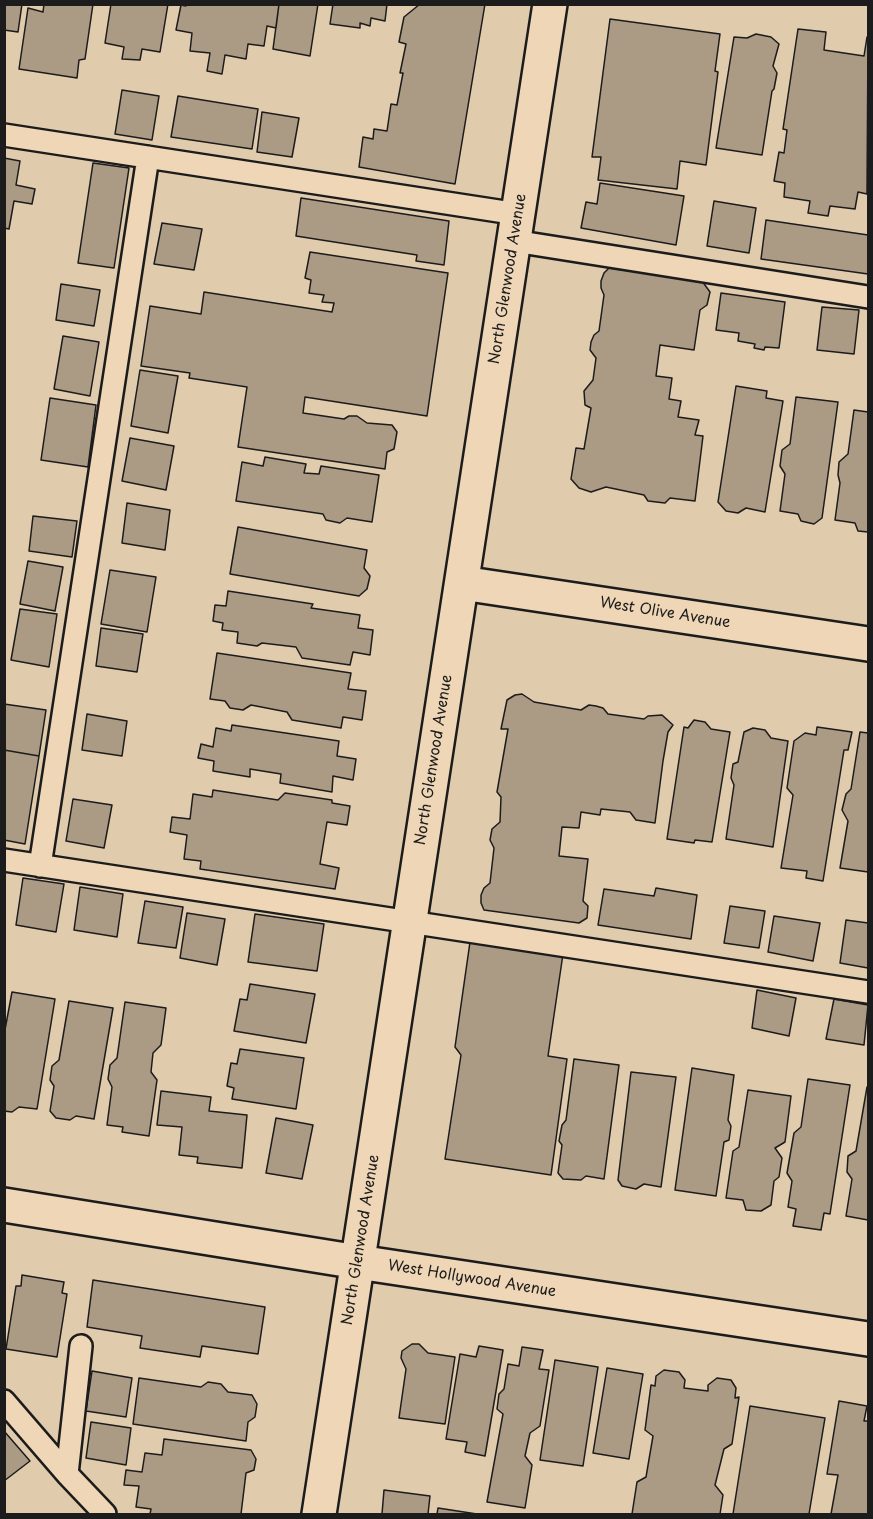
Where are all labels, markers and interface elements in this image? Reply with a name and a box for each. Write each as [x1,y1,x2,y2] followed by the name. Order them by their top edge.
[486,192,530,366] street label: North Glenwood Avenue
[598,594,732,632] street label: West Olive Avenue
[412,673,456,847] street label: North Glenwood Avenue
[339,1153,383,1327] street label: North Glenwood Avenue
[387,1257,557,1301] street label: West Hollywood Avenue

